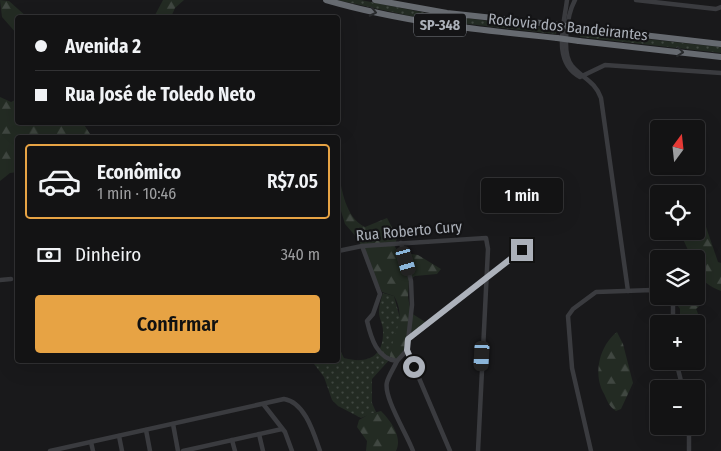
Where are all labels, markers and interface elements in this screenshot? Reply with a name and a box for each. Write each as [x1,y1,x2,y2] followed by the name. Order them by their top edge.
[368,6,377,17] one-way arrow
[487,10,649,44] street label: Rodovia dos Bandeirantes
[414,14,466,36] road number: SP-348
[65,35,141,58] text: Avenida 2
[676,46,684,57] one-way arrow
[65,83,256,106] text: Rua José de Toledo Neto
[650,120,705,175] north arrow
[650,120,705,435] map controls
[37,159,82,204] icon: car
[97,161,181,184] text: Econômico
[267,170,318,193] text: R$7.05
[481,178,563,212] callout: 1 min
[97,184,176,203] text: 1 min · 10:46
[650,185,705,240] button: locate
[505,186,539,205] text: 1 min
[355,217,463,245] street label: Rua Roberto Cury
[511,239,533,261] route end
[35,241,63,269] icon: cash
[75,243,141,266] text: Dinheiro
[281,245,320,264] text: 340 m
[394,245,417,277] car
[650,250,705,305] button: layers
[35,295,320,353] button: Confirmar
[650,315,705,370] button: +
[473,341,490,371] car
[403,356,425,378] route start
[650,380,705,435] button: −

